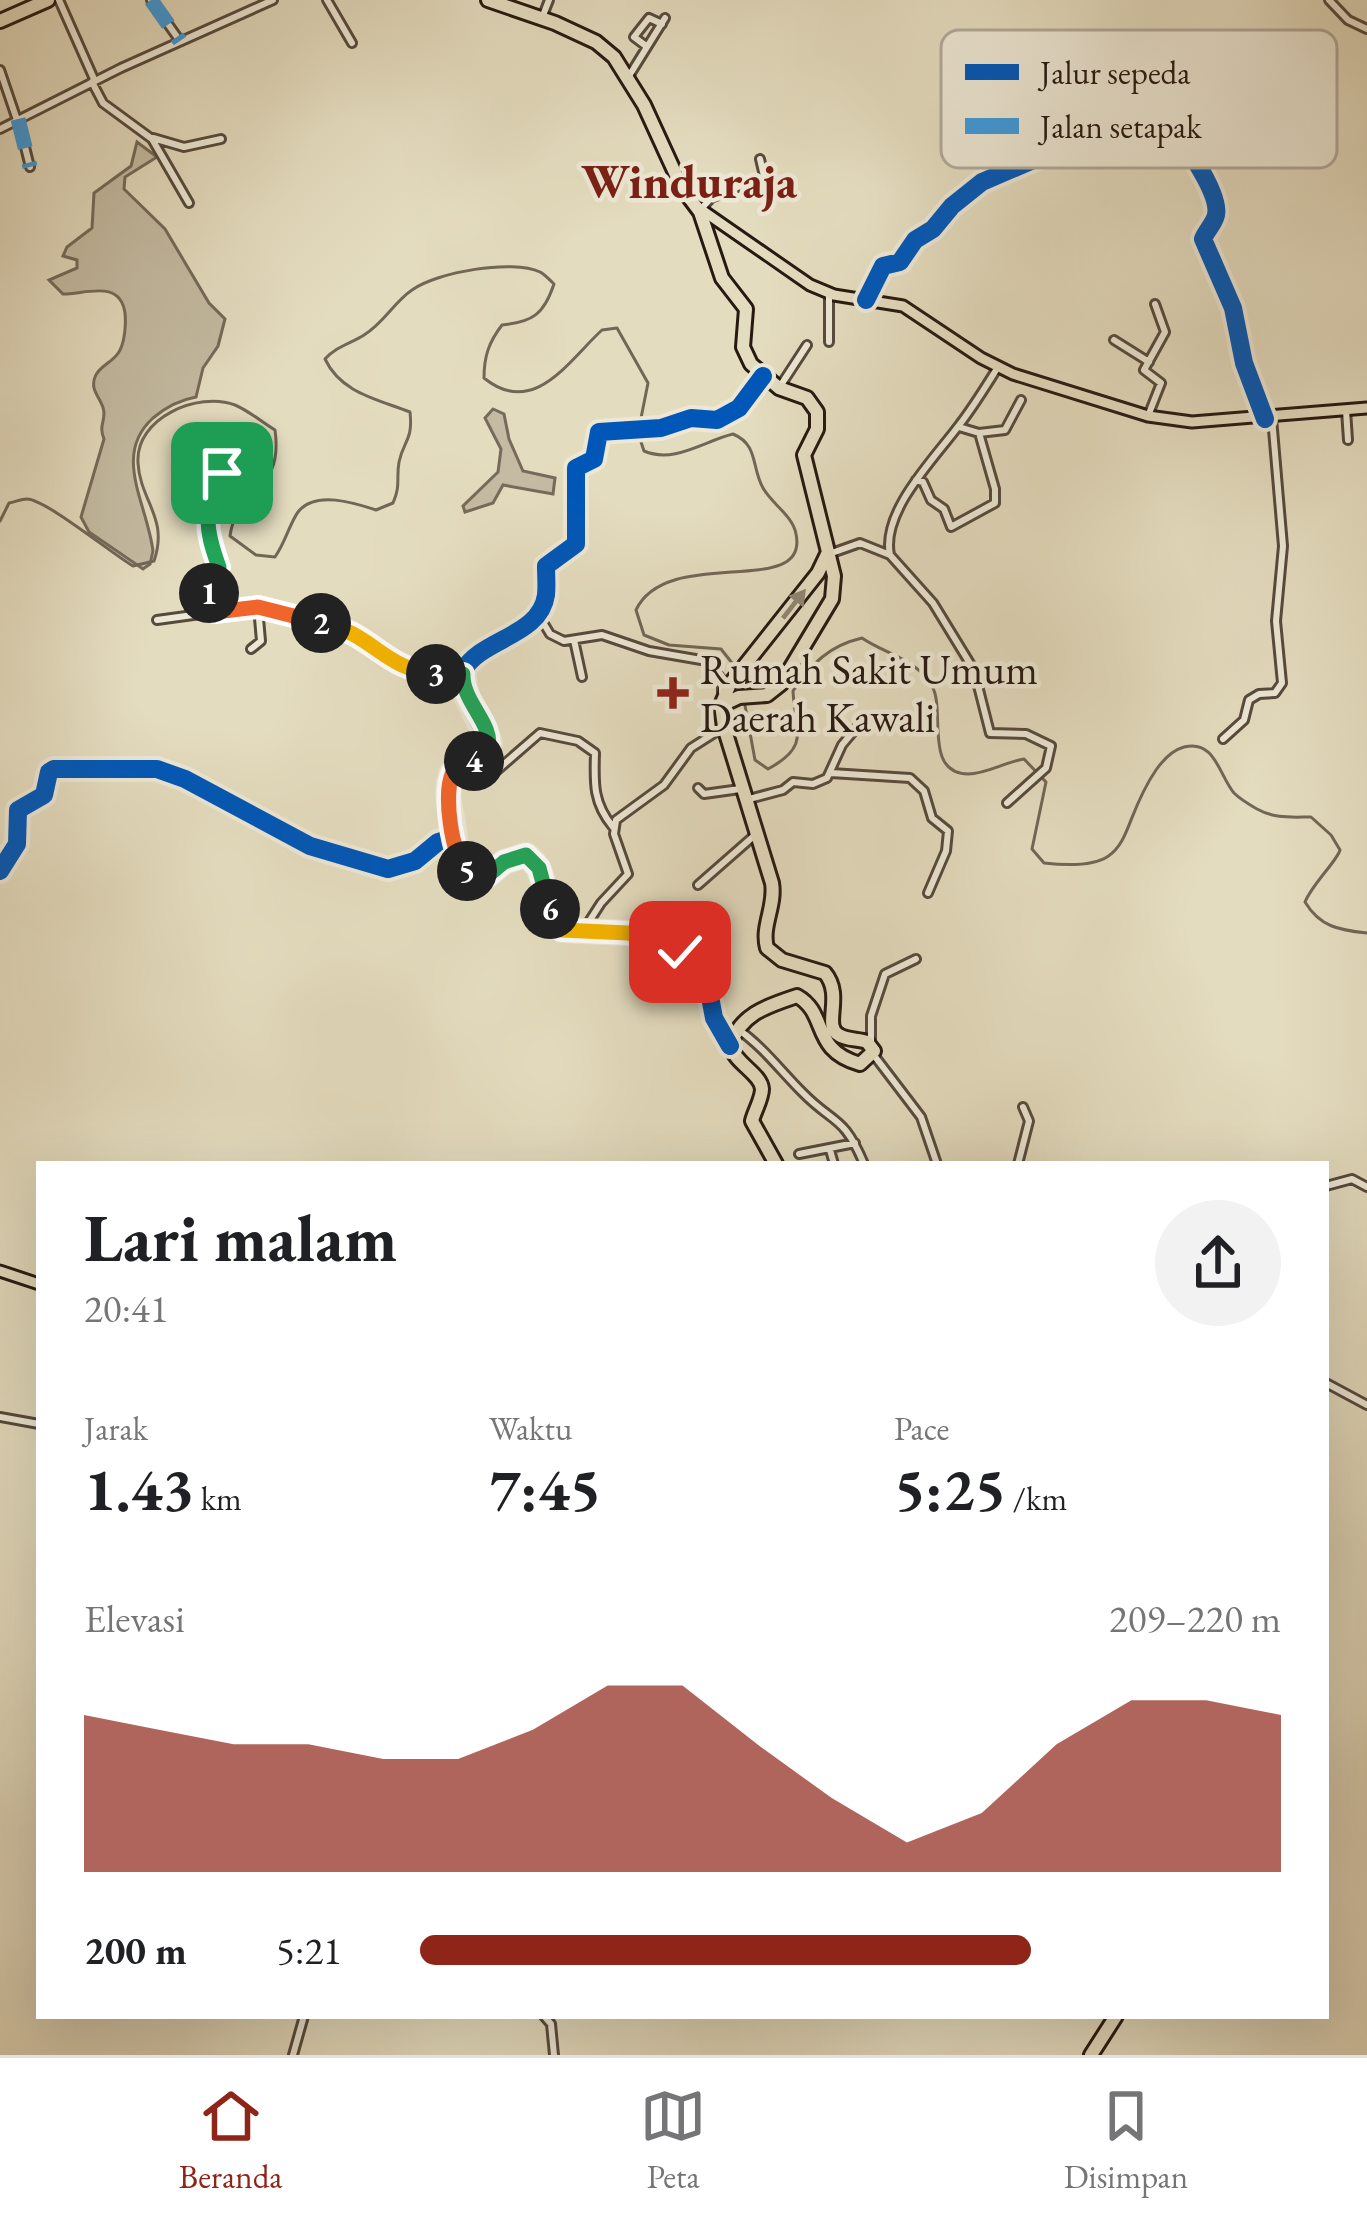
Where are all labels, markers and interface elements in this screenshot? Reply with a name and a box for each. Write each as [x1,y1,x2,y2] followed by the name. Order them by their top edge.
[941,30,1337,168] legend
[1037,51,1191,94] text: Jalur sepeda
[1037,105,1202,148] text: Jalan setapak
[581,150,798,212] district label: Winduraja
[171,422,273,524] pin
[189,440,255,506] icon: arrive
[179,563,239,623] pin: 1
[200,571,218,614] text: 1
[781,588,806,619] one-way arrow
[291,593,351,653] pin: 2
[312,601,330,644] text: 2
[700,642,1038,745] place label: Rumah Sakit Umum Daerah Kawali
[406,644,466,704] pin: 3
[427,652,445,695] text: 3
[657,677,689,709] marker: Rumah Sakit Umum Daerah Kawali
[444,731,504,791] pin: 4
[465,739,483,782] text: 4
[437,841,497,901] pin: 5
[458,849,476,892] text: 5
[520,879,580,939] pin: 6
[541,887,559,930] text: 6
[629,901,731,1003] pin
[647,919,713,985] icon: check
[84,1195,397,1281] text: Lari malam
[1155,1200,1281,1326] button: share
[84,1283,169,1334] text: 20:41
[84,1407,148,1450] text: Jarak
[489,1407,572,1450] text: Waktu
[894,1407,949,1450] text: Pace
[84,1450,194,1528] text: 1.43
[489,1450,601,1528] text: 7:45
[894,1450,1006,1528] text: 5:25
[194,1477,242,1520] text: km
[1006,1477,1067,1520] text: /km
[84,1593,185,1644] text: Elevasi
[1109,1593,1281,1644] text: 209–220 m
[84,1925,187,1976] text: 200 m
[276,1925,342,1976] text: 5:21
[179,2083,283,2198] tab: Beranda
[640,2083,706,2198] tab: Peta
[1064,2083,1188,2198] tab: Disimpan

